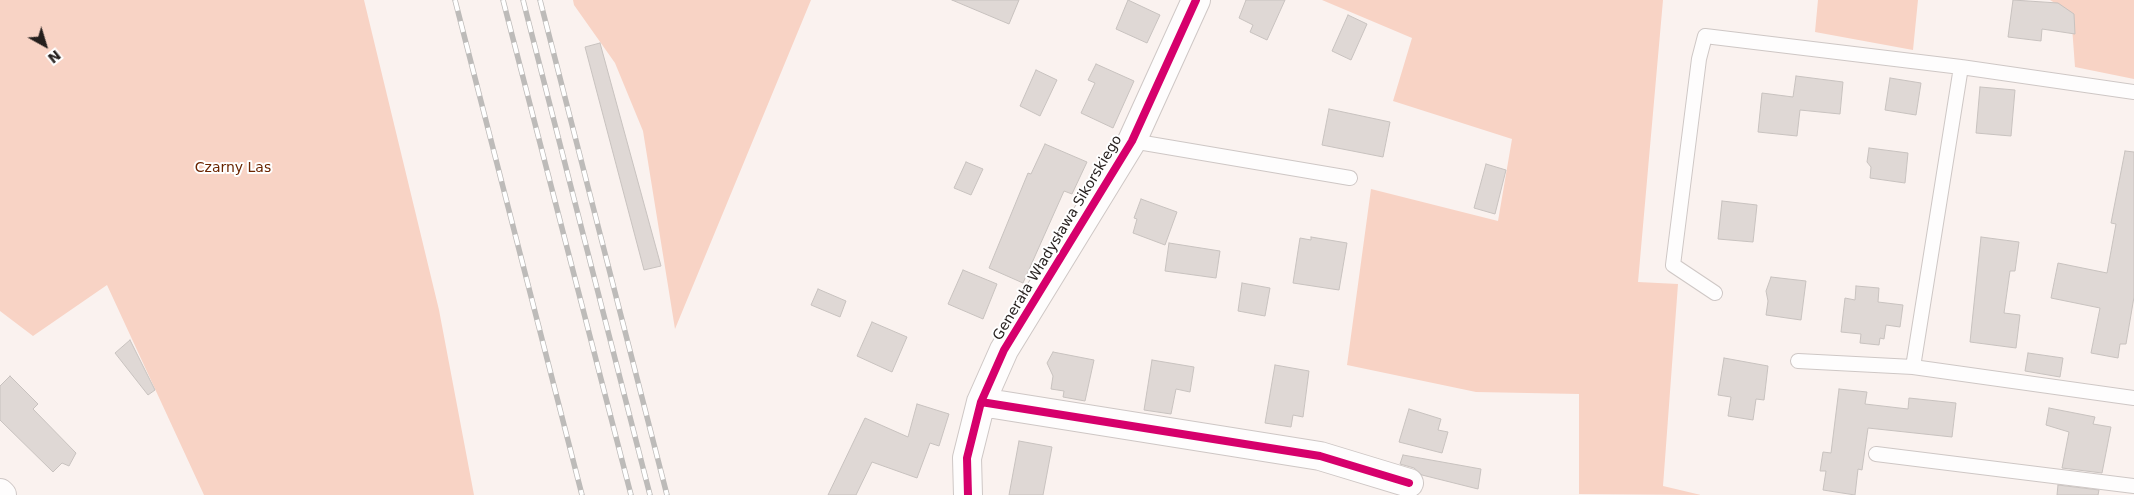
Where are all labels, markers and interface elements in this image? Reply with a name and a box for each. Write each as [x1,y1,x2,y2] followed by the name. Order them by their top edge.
[20,20,70,70] north arrow
[45,47,64,67] text: N
[990,132,1126,344] street label: Generała Władysława Sikorskiego
[195,160,271,176] park label: Czarny Las

